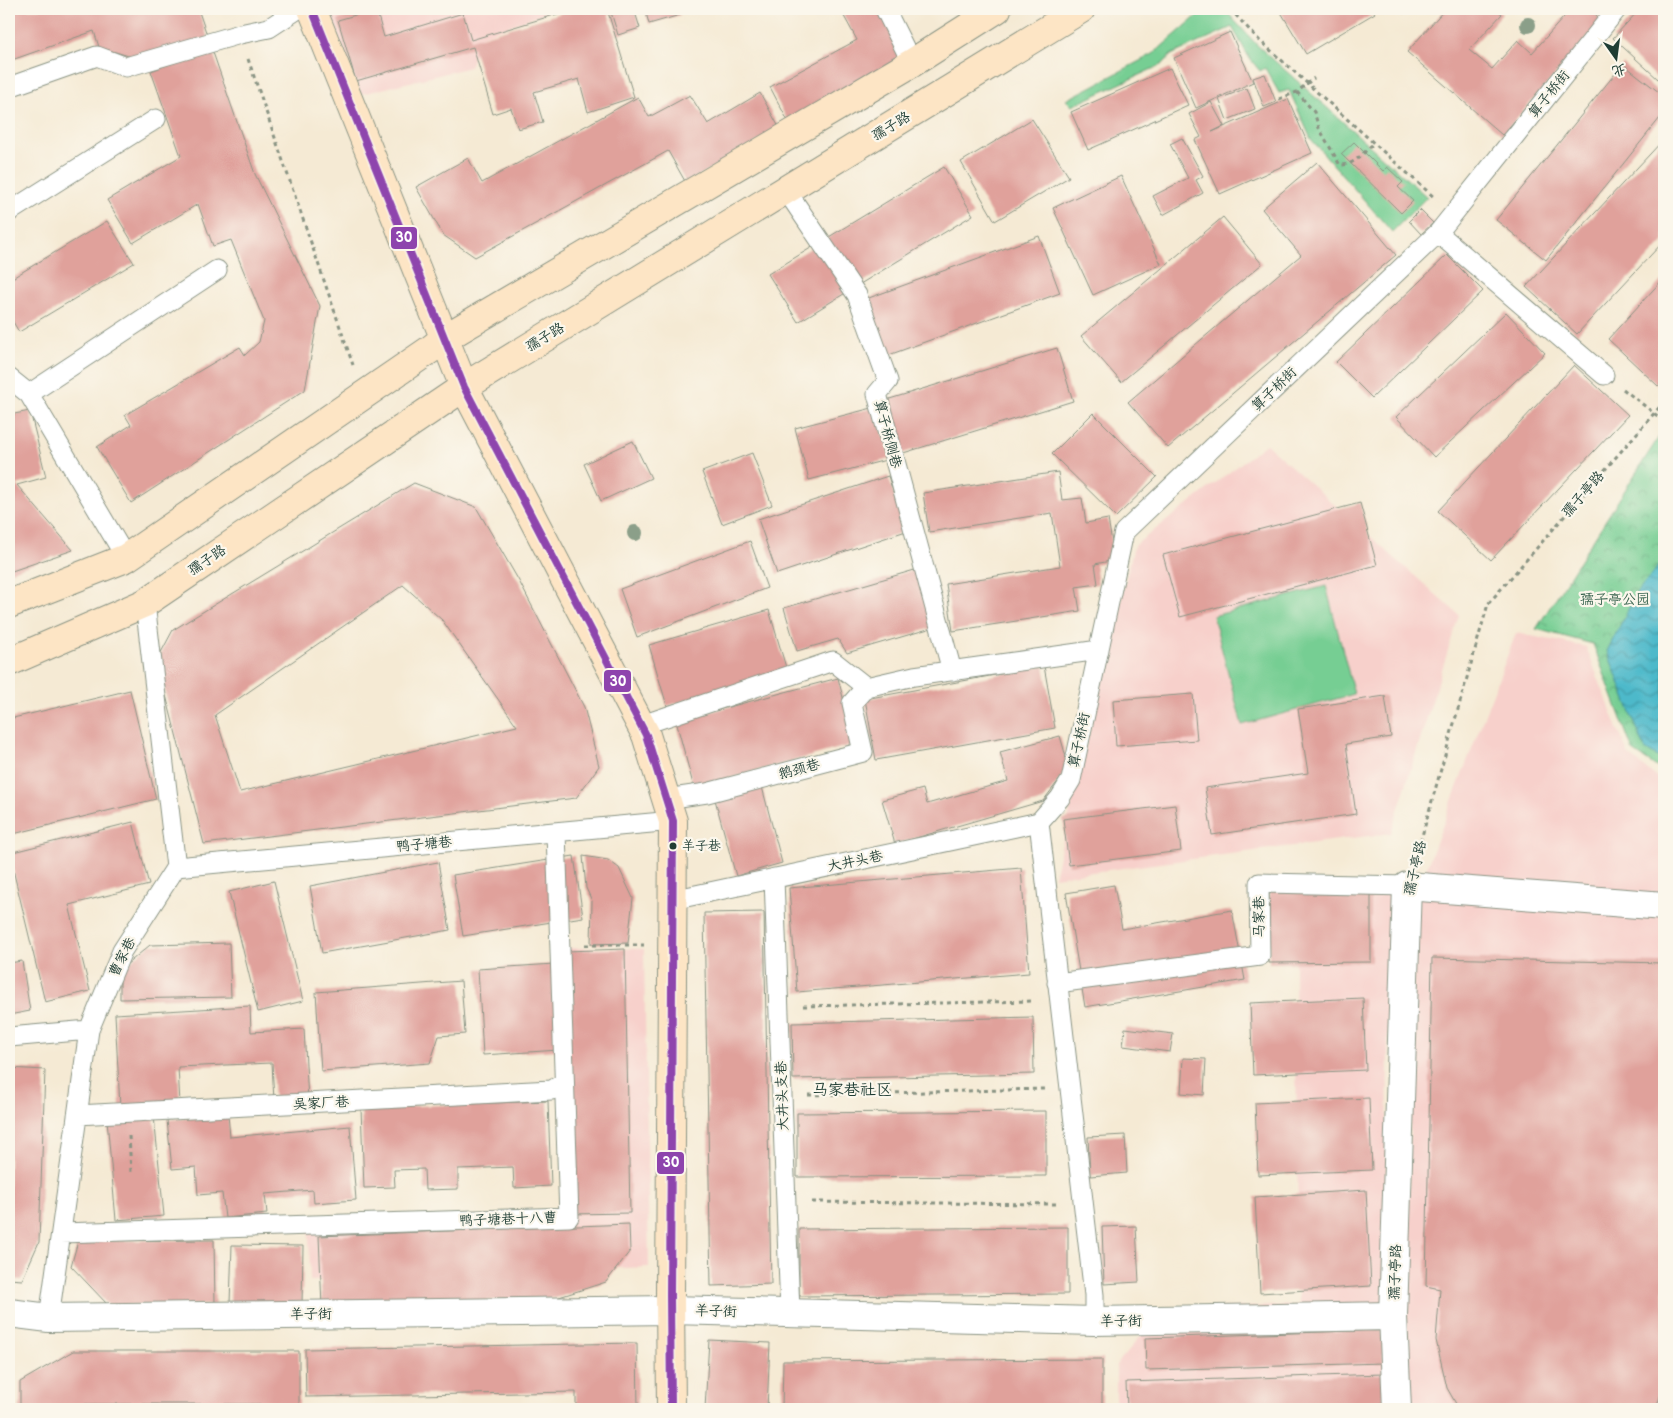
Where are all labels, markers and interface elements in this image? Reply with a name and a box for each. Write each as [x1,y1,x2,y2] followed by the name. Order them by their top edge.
[1590,32,1640,82] north arrow
[1610,60,1628,80] text: 北
[1525,67,1573,121] street label: 算子桥街
[869,108,913,144] street label: 孺子路
[390,226,418,250] line badge: 30
[396,229,413,246] text: 30
[523,319,567,355] street label: 孺子路
[1248,363,1300,415] street label: 算子桥街
[871,398,906,471] street label: 算子桥侧巷
[1558,467,1608,521] street label: 孺子亭路
[185,541,229,579] street label: 孺子路
[1580,591,1650,608] park label: 孺子亭公园
[603,669,632,693] line badge: 30
[610,673,627,690] text: 30
[1065,711,1093,769] street label: 算子桥街
[777,755,822,783] street label: 鹅颈巷
[395,833,454,855] street label: 鸭子塘巷
[682,838,721,854] place label: 羊子巷
[1400,839,1430,897] street label: 孺子亭路
[668,841,678,851] marker: 羊子巷
[826,847,885,875] street label: 大井头巷
[1250,895,1268,938] street label: 马家巷
[105,934,140,980] street label: 曹家巷
[772,1060,792,1131] street label: 大井头支巷
[812,1081,892,1100] district label: 马家巷社区
[293,1093,350,1113] street label: 吴家厂巷
[656,1151,685,1175] line badge: 30
[663,1154,680,1171] text: 30
[459,1209,557,1229] street label: 鸭子塘巷十八曹
[1386,1244,1404,1300] street label: 孺子亭路
[695,1302,737,1320] street label: 羊子街
[290,1305,332,1323] street label: 羊子街
[1100,1312,1142,1330] street label: 羊子街

